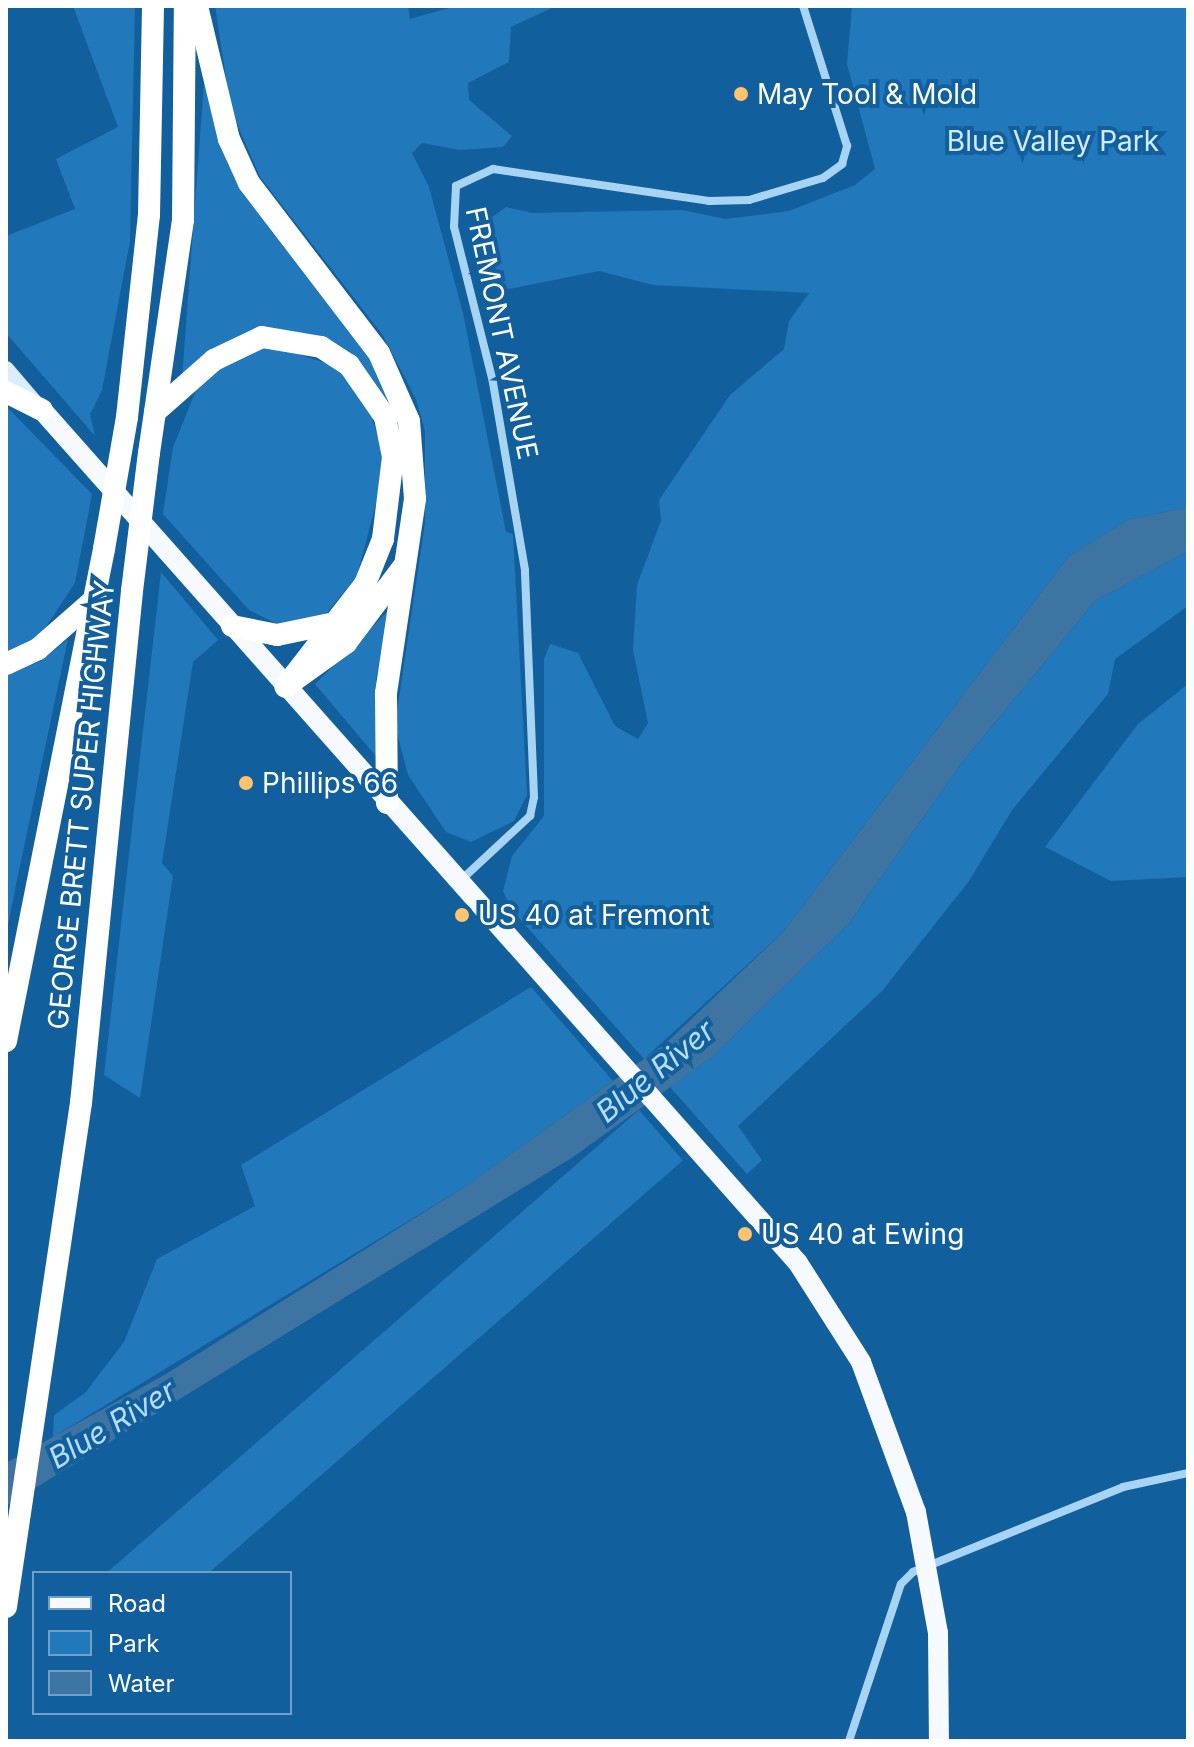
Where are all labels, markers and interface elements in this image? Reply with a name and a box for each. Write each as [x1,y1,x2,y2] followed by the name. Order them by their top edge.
[757,77,977,111] place label: May Tool & Mold
[732,85,750,103] marker: May Tool & Mold
[947,124,1159,158] park label: Blue Valley Park
[459,204,545,462] street label: FREMONT AVENUE
[41,579,121,1031] street label: GEORGE BRETT SUPER HIGHWAY
[262,766,398,800] place label: Phillips 66
[237,774,255,792] marker: Phillips 66
[478,898,710,932] place label: US 40 at Fremont
[453,906,471,924] marker: US 40 at Fremont
[589,1012,721,1130] water label: Blue River
[761,1217,964,1251] place label: US 40 at Ewing
[736,1225,754,1243] marker: US 40 at Ewing
[42,1372,182,1476] water label: Blue River
[32,1571,292,1715] legend
[108,1589,166,1618] text: Road
[108,1629,159,1658] text: Park
[108,1669,175,1698] text: Water

